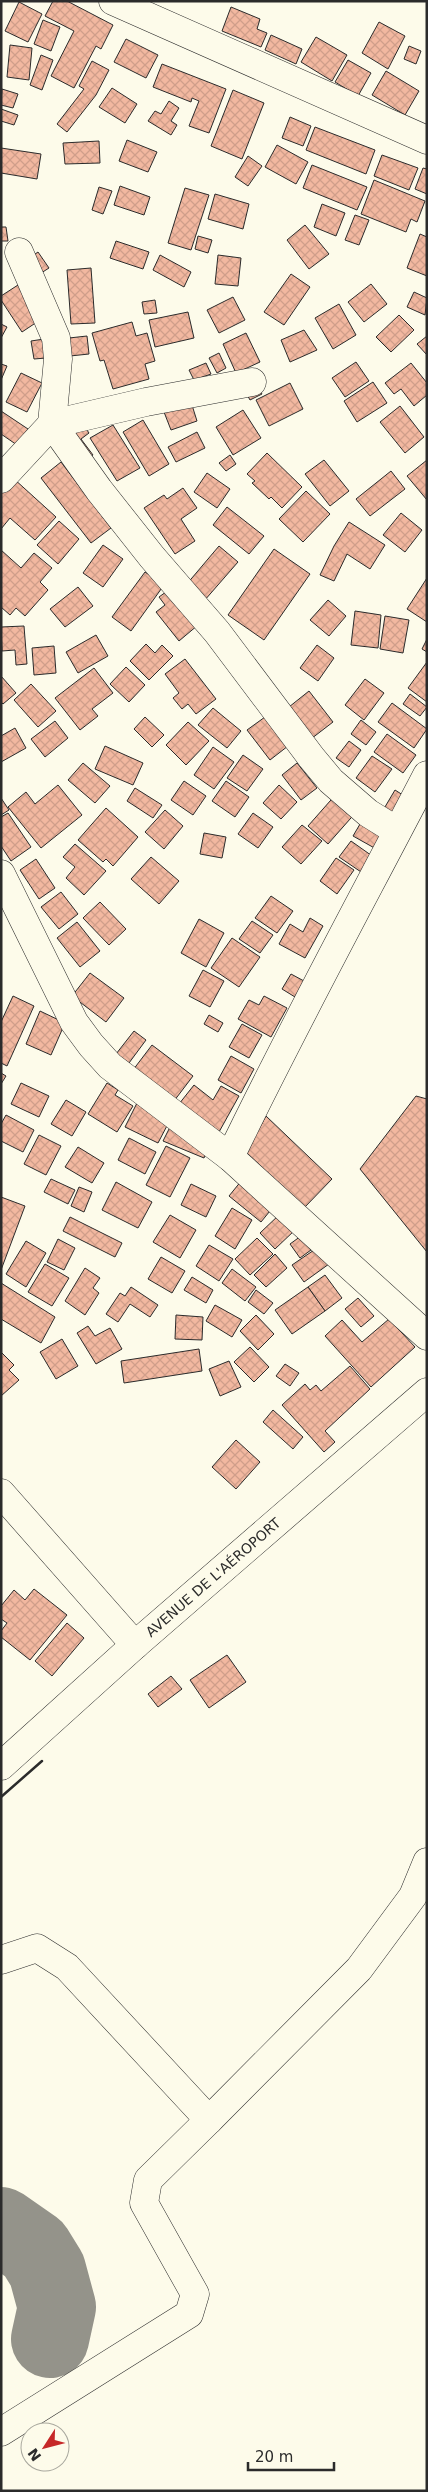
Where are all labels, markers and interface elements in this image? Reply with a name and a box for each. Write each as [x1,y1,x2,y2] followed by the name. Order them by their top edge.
[143,1514,284,1640] street label: AVENUE DE L'AÉROPORT
[20,2422,70,2472] north arrow
[248,2440,334,2472] scale bar
[25,2445,44,2464] text: N
[255,2448,293,2466] text: 20 m

